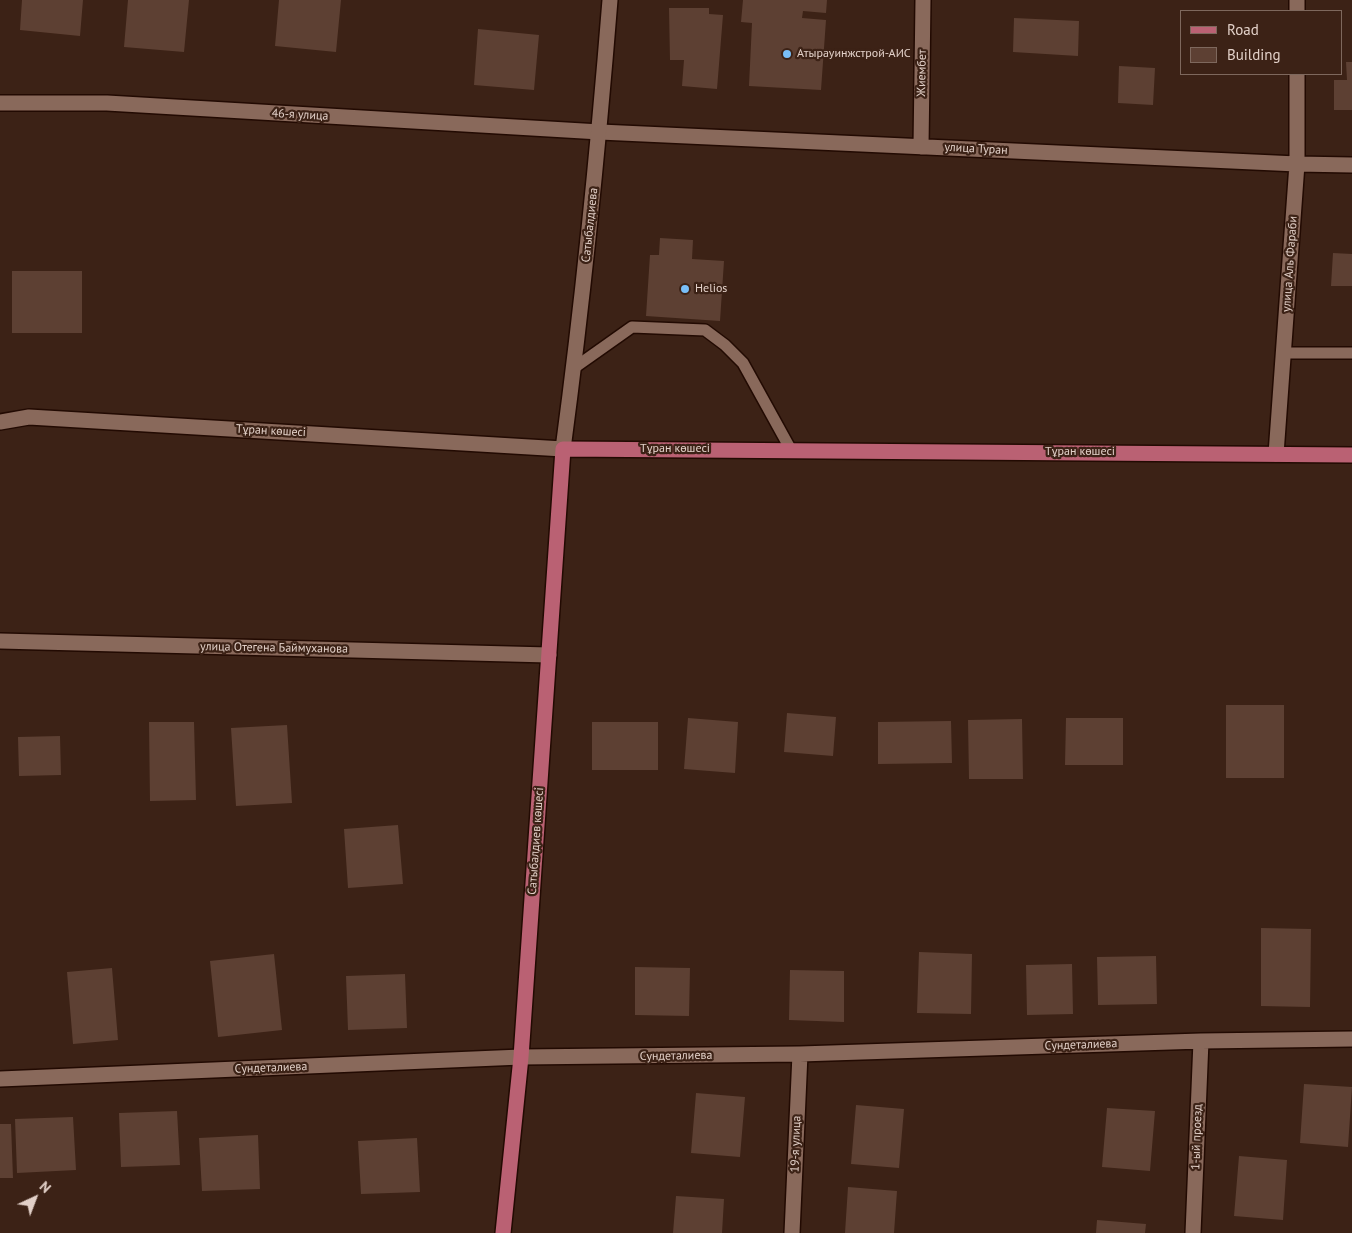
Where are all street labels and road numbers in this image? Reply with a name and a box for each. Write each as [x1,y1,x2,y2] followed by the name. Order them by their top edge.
[914,49,930,97] street label: Жиембет
[271,106,329,124] street label: 46-я улица
[944,140,1008,158] street label: улица Туран
[579,187,601,263] street label: Сатыбалдиева
[1279,215,1301,313] street label: улица Аль Фараби
[236,422,306,440] street label: Тұран көшесі
[640,442,710,456] street label: Тұран көшесі
[1045,445,1115,459] street label: Тұран көшесі
[200,640,348,656] street label: улица Отегена Баймуханова
[525,787,547,895] street label: Сатыбалдиев көшесі
[1044,1037,1118,1053] street label: Сундеталиева
[639,1048,713,1064] street label: Сундеталиева
[234,1060,308,1076] street label: Сундеталиева
[1189,1104,1205,1170] street label: 1-ый проезд
[788,1115,804,1173] street label: 19-я улица

